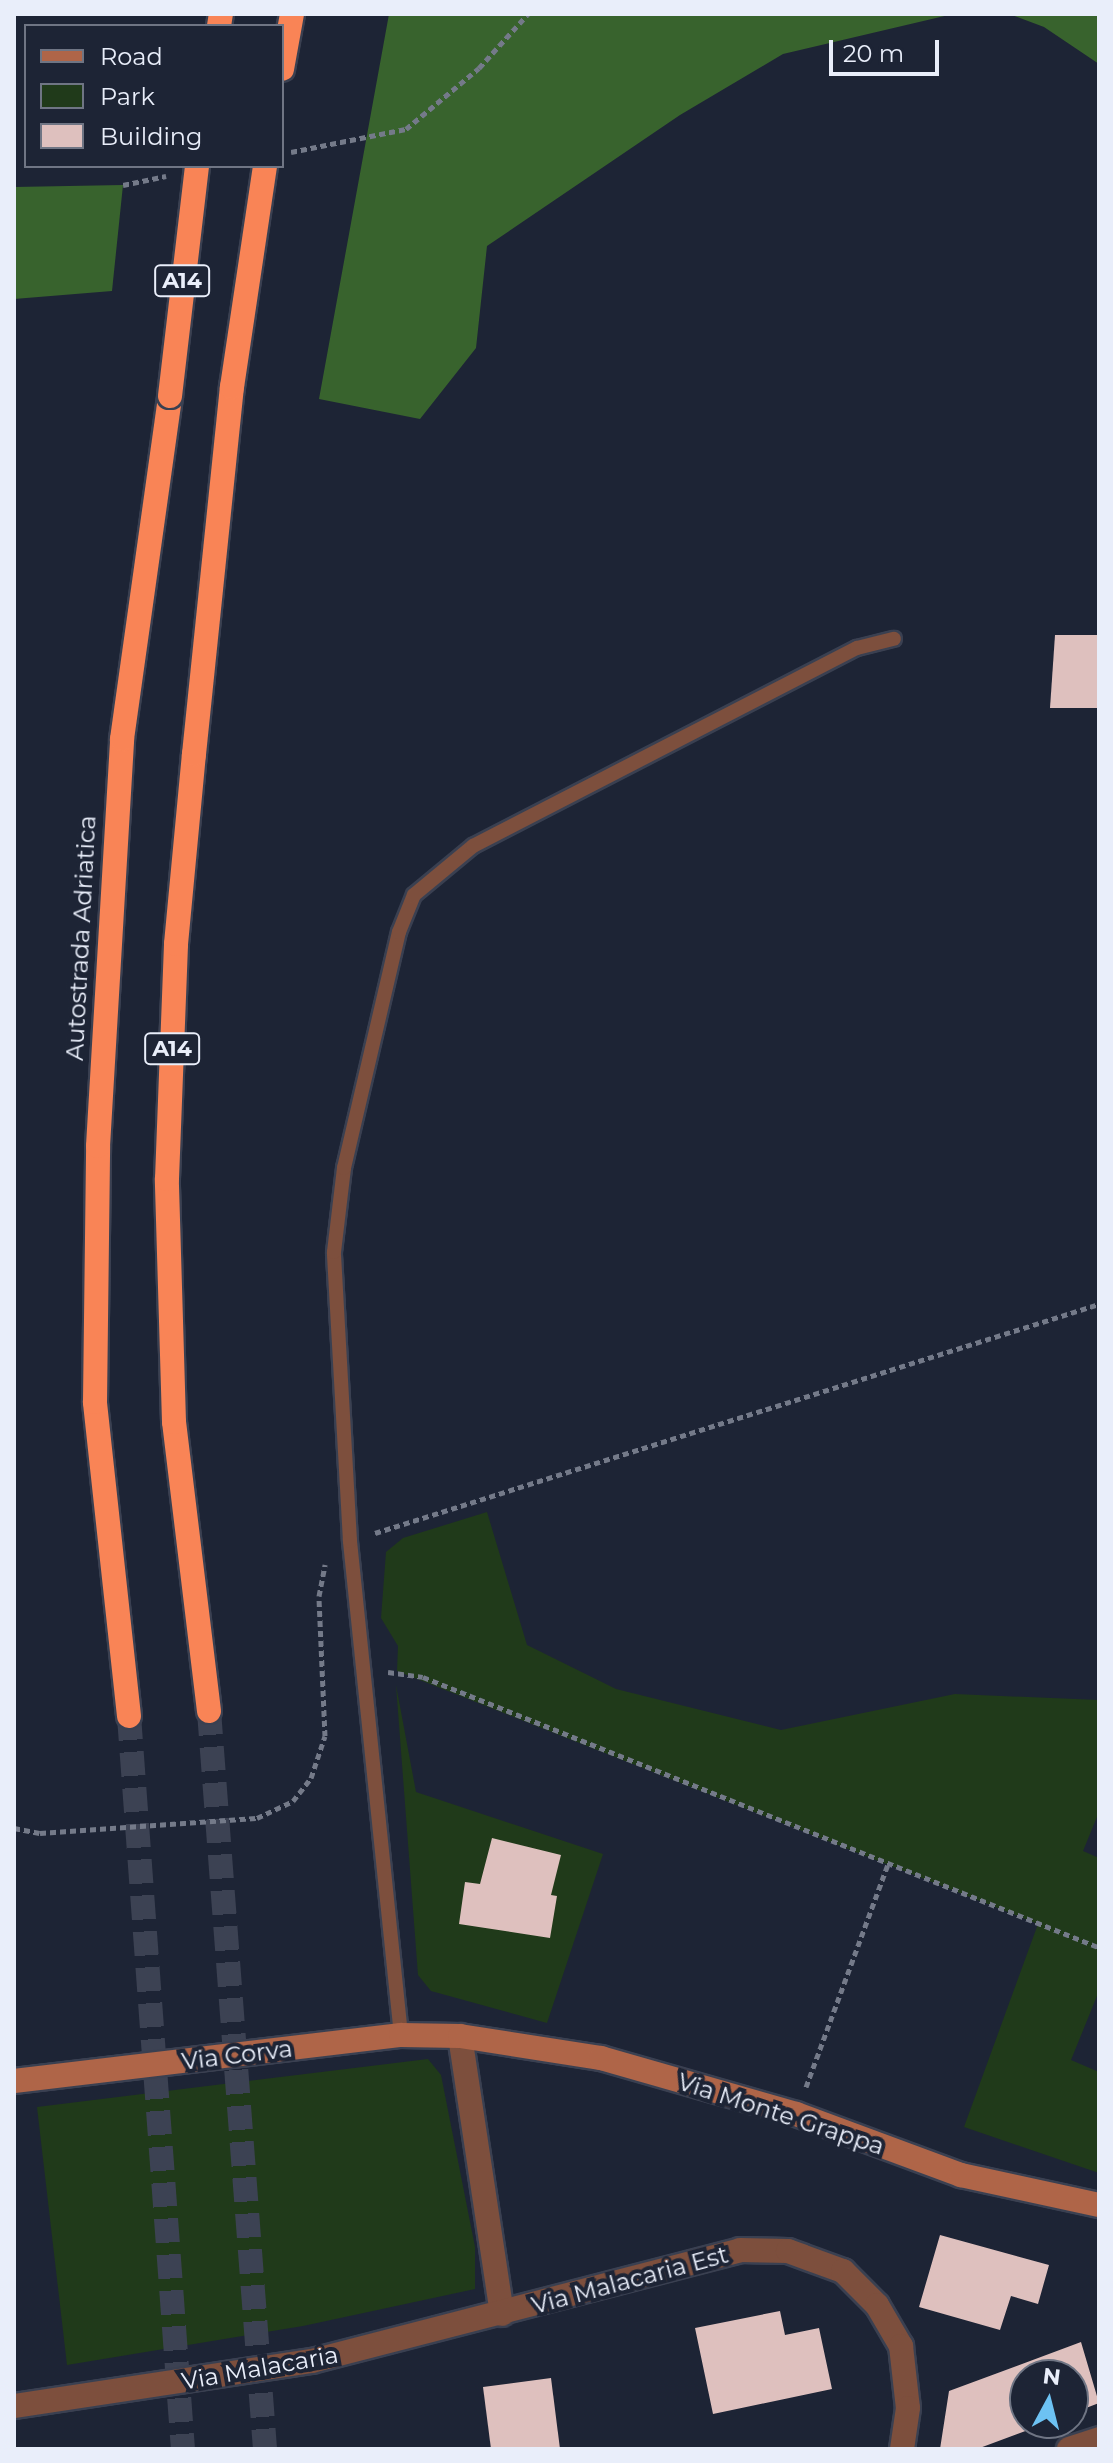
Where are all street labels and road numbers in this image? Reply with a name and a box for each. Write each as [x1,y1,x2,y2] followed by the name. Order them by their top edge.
[154,263,210,299] road number: A14
[60,815,102,1061] street label: Autostrada Adriatica
[144,1031,200,1067] road number: A14
[180,2034,294,2076] street label: Via Corva
[674,2067,888,2161] street label: Via Monte Grappa
[529,2240,731,2320] street label: Via Malacaria Est
[179,2340,341,2396] street label: Via Malacaria

